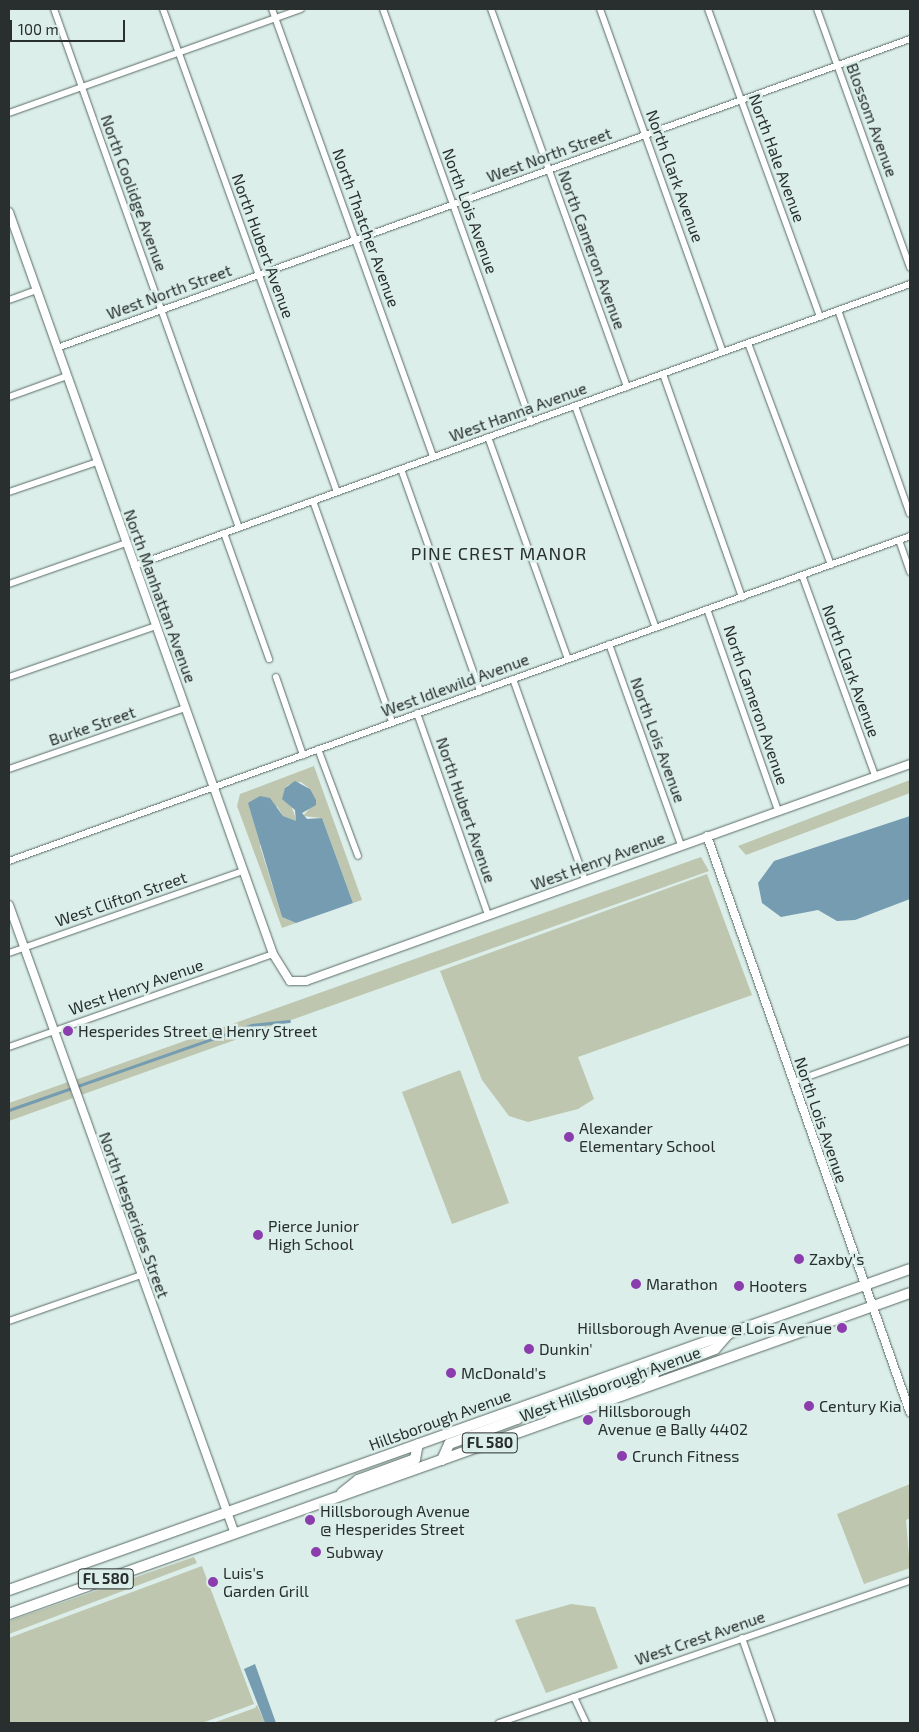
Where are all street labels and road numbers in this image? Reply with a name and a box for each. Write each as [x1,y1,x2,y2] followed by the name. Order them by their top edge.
[842,60,902,180] street label: Blossom Avenue
[745,91,809,225] street label: North Hale Avenue
[642,107,708,245] street label: North Clark Avenue
[97,112,171,274] street label: North Coolidge Avenue
[484,123,614,187] street label: West North Street
[328,146,404,310] street label: North Thatcher Avenue
[438,146,502,276] street label: North Lois Avenue
[554,168,630,332] street label: North Cameron Avenue
[228,171,298,321] street label: North Hubert Avenue
[104,260,234,324] street label: West North Street
[446,378,590,446] street label: West Hanna Avenue
[120,507,200,685] street label: North Manhattan Avenue
[818,602,884,740] street label: North Clark Avenue
[720,622,792,788] street label: North Cameron Avenue
[378,649,532,721] street label: West Idlewild Avenue
[626,675,690,805] street label: North Lois Avenue
[46,702,138,750] street label: Burke Street
[432,735,500,885] street label: North Hubert Avenue
[528,828,668,894] street label: West Henry Avenue
[53,868,189,930] street label: West Clifton Street
[66,955,206,1019] street label: West Henry Avenue
[790,1054,852,1186] street label: North Lois Avenue
[95,1129,173,1301] street label: North Hesperides Street
[517,1342,703,1426] street label: West Hillsborough Avenue
[366,1385,514,1455] street label: Hillsborough Avenue
[461,1430,519,1456] road number: FL 580
[77,1566,135,1592] road number: FL 580
[632,1607,768,1669] street label: West Crest Avenue

